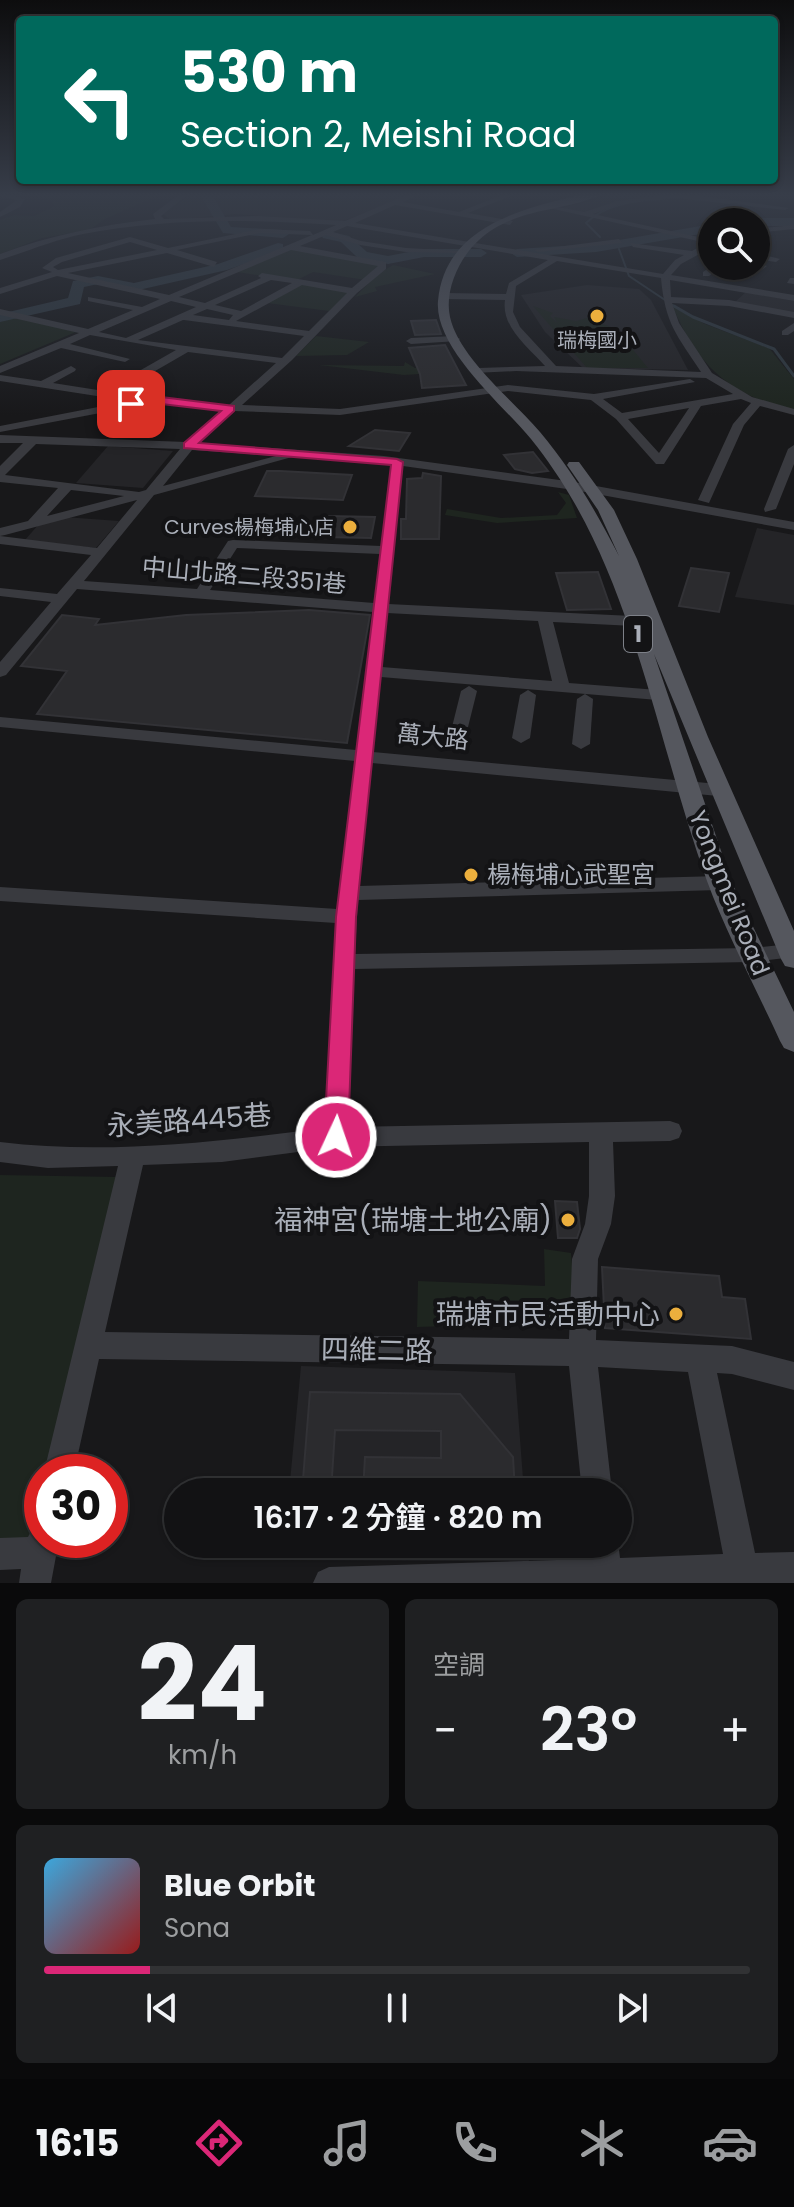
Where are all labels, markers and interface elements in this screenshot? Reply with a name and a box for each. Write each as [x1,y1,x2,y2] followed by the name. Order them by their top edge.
[180,33,358,112] text: 530 m
[48,48,152,152] icon: left
[180,109,576,160] text: Section 2, Meishi Road
[698,208,770,280] map controls
[698,208,770,280] button: search
[588,307,606,325] marker: 瑞梅國小
[557,326,637,354] place label: 瑞梅國小
[97,370,165,438] pin
[109,382,153,426] icon: arrive
[164,513,334,541] place label: Curves楊梅埔心店
[341,518,359,536] marker: Curves楊梅埔心店
[141,550,348,601] street label: 中山北路二段351巷
[624,616,652,652] road number: 1
[396,716,471,757] street label: 萬大路
[681,805,778,980] street label: Yongmei Road
[487,858,655,891] place label: 楊梅埔心武聖宮
[462,866,480,884] marker: 楊梅埔心武聖宮
[105,1095,273,1146] street label: 永美路445巷
[294,1095,378,1179] position arrow
[275,1201,552,1240] place label: 福神宮(瑞塘土地公廟)
[559,1211,577,1229] marker: 福神宮(瑞塘土地公廟)
[436,1295,660,1334] place label: 瑞塘市民活動中心
[667,1305,685,1323] marker: 瑞塘市民活動中心
[321,1330,433,1371] street label: 四維二路
[24,1454,128,1558] speed limit sign: 30
[254,1496,542,1539] text: 16:17 · 2 分鐘 · 820 m
[138,1611,267,1756] text: 24
[433,1647,485,1683] text: 空調
[540,1688,637,1772] text: 23°
[433,1700,457,1761] text: −
[720,1700,750,1761] text: +
[168,1737,237,1773] text: km/h
[164,1864,316,1907] text: Blue Orbit
[164,1910,230,1946] text: Sona
[140,1986,184,2030] icon: previous
[375,1986,419,2030] icon: pause
[610,1986,654,2030] icon: next
[191,2115,247,2171] icon: directions
[319,2115,375,2171] icon: music
[447,2115,503,2171] icon: phone
[574,2115,630,2171] icon: climate
[702,2115,758,2171] icon: car
[36,2118,120,2169] text: 16:15

